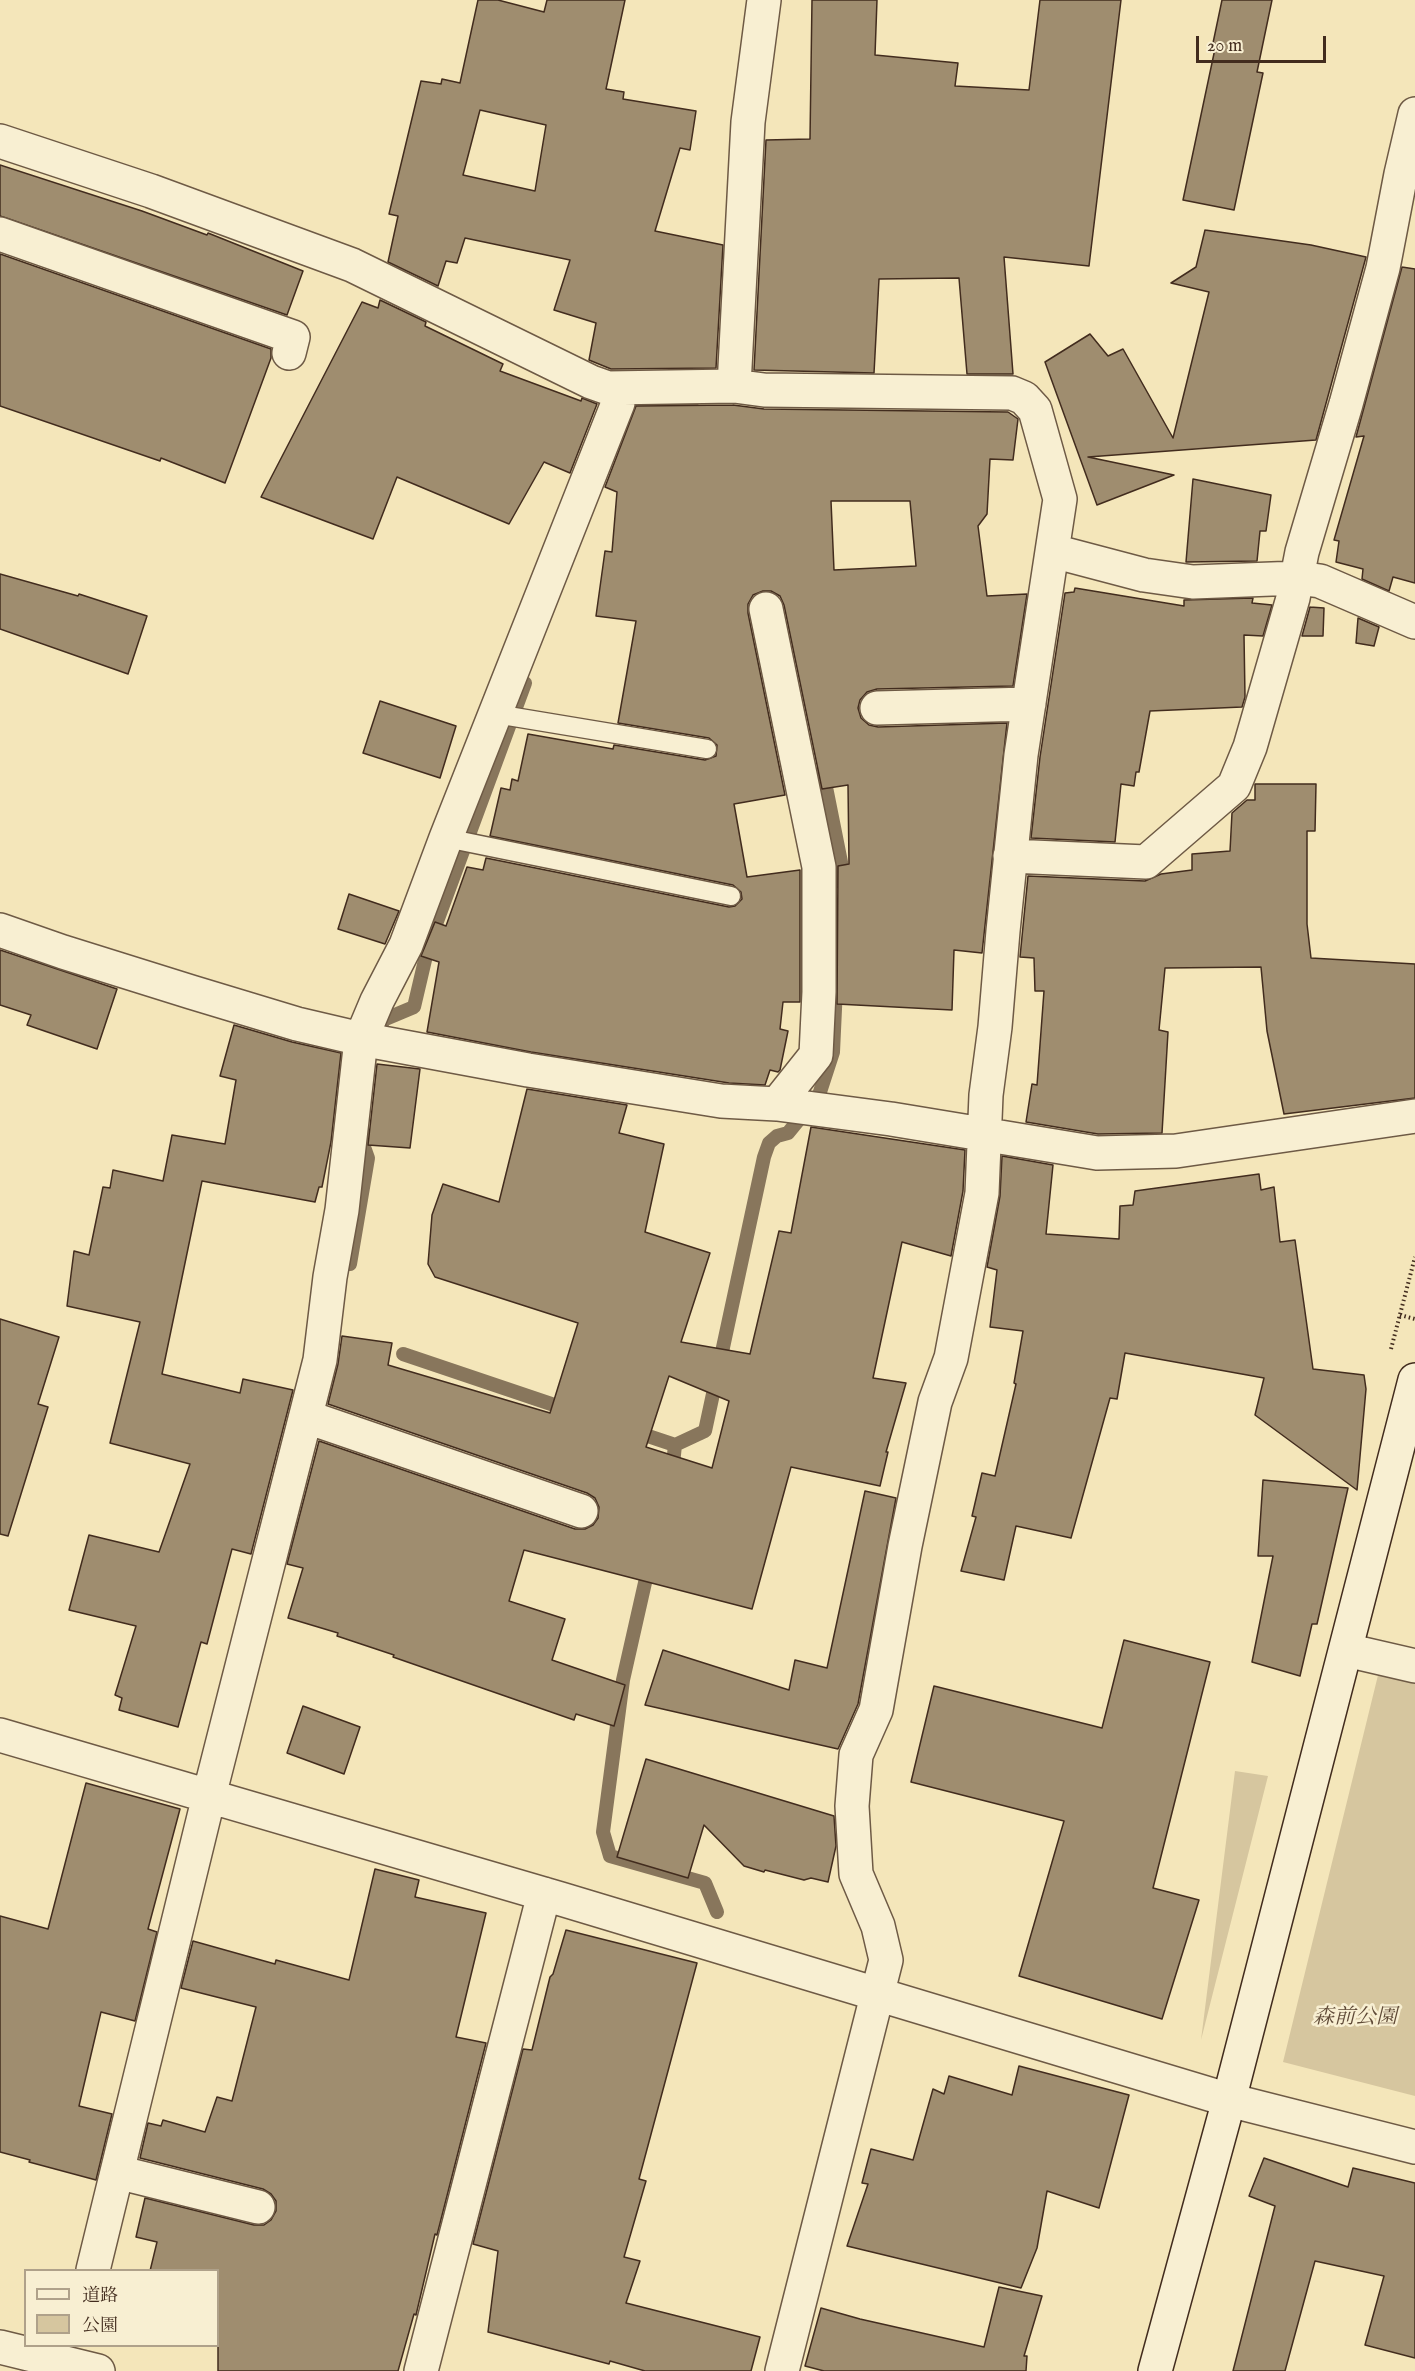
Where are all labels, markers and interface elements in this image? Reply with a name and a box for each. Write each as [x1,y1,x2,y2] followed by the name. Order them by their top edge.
[1199,24,1330,62] scale bar
[1207,35,1242,58] text: 20 m
[1313,2006,1397,2032] park label: 森前公園
[24,2269,219,2347] legend
[82,2285,118,2308] text: 道路
[82,2315,118,2338] text: 公園

